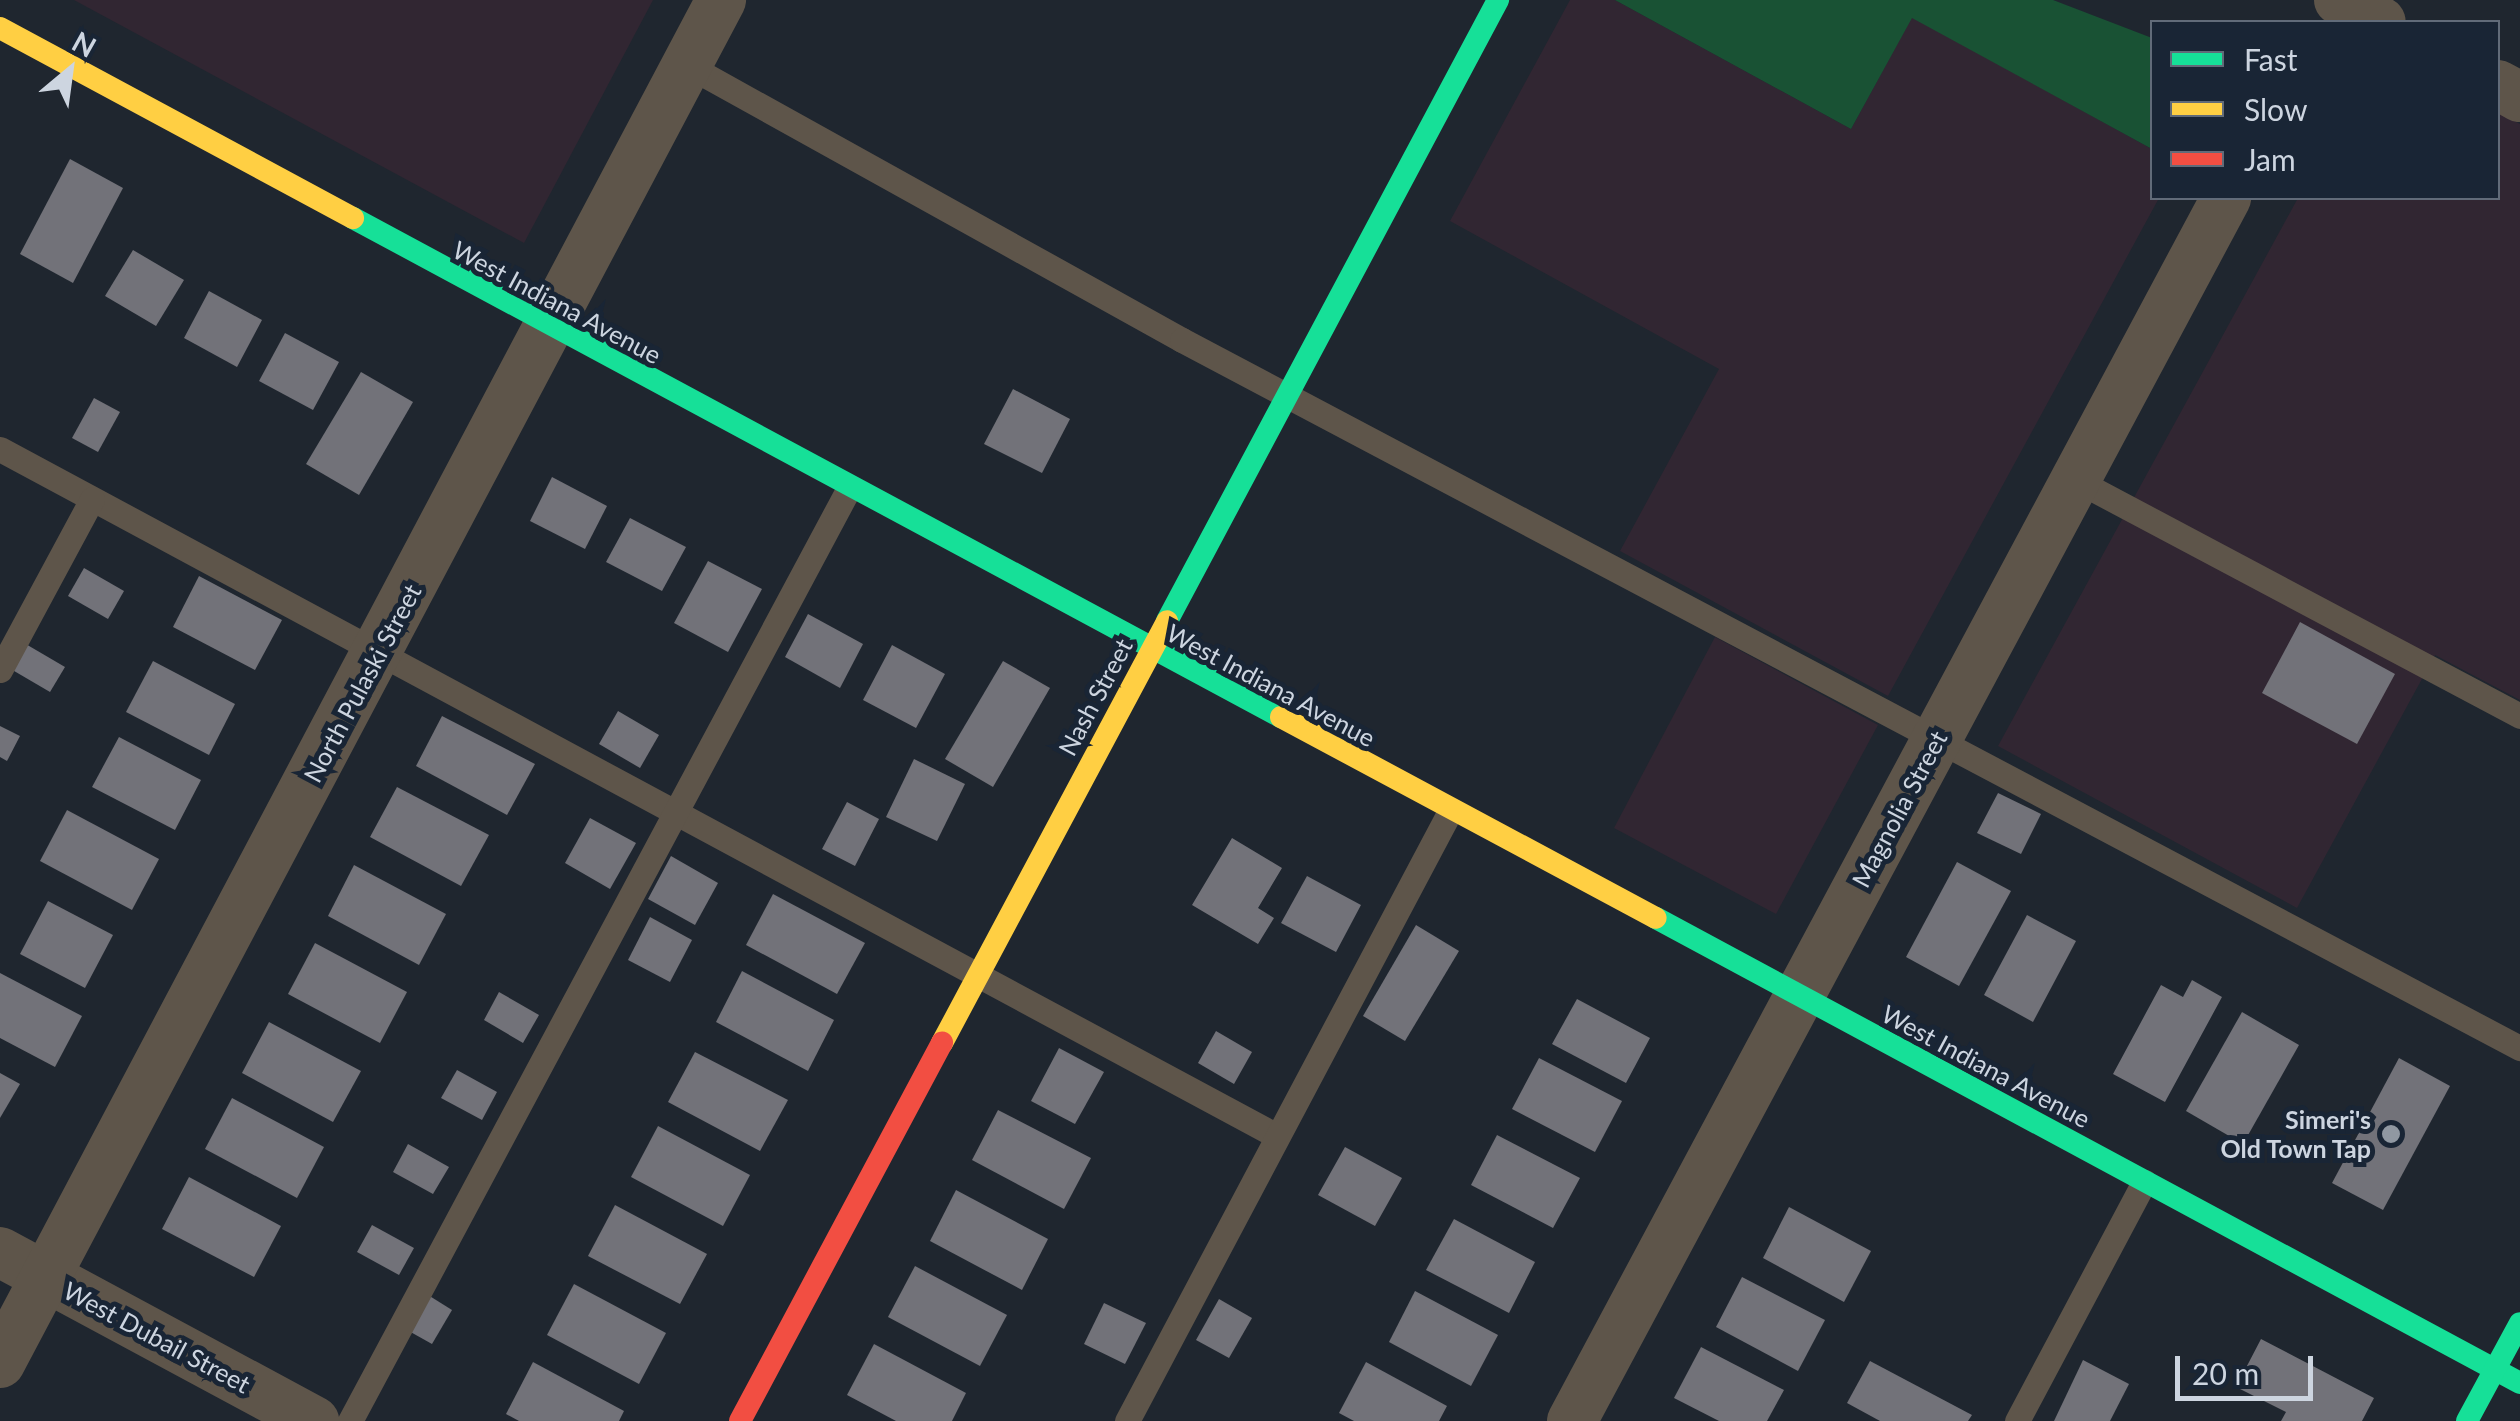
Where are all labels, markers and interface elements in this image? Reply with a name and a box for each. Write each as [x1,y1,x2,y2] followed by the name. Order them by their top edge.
[20,20,120,120] north arrow
[2150,20,2500,200] legend
[67,24,102,64] text: N
[2244,41,2298,77] text: Fast
[2244,91,2307,127] text: Slow
[2244,141,2296,177] text: Jam
[447,234,667,370] street label: West Indiana Avenue
[297,579,427,787] street label: North Pulaski Street
[1161,617,1381,753] street label: West Indiana Avenue
[1052,633,1138,761] street label: Nash Street
[1845,726,1953,892] street label: Magnolia Street
[1876,998,2096,1134] street label: West Indiana Avenue
[2219,1105,2371,1164] place label: Simeri's Old Town Tap
[2380,1123,2402,1145] marker: Simeri's Old Town Tap
[59,1275,255,1399] street label: West Dubail Street
[2180,1336,2318,1398] scale bar
[2192,1355,2259,1391] text: 20 m

